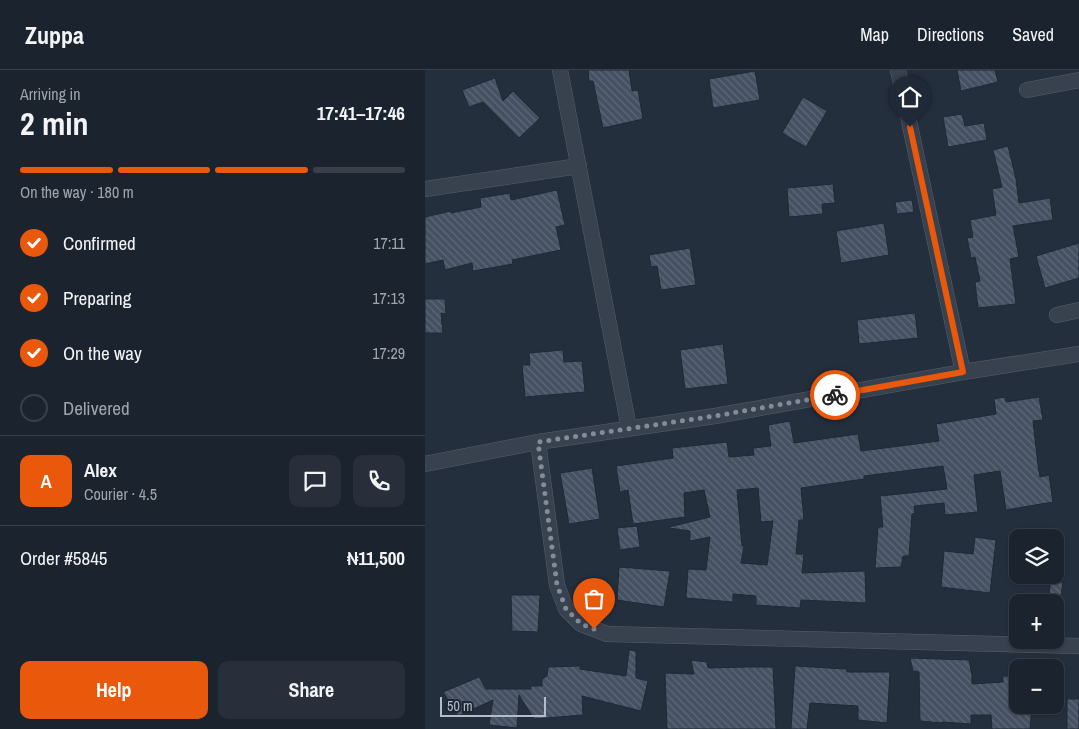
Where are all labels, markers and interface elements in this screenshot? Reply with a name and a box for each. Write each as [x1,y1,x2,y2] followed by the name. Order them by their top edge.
[25,19,84,51] text: Zuppa
[860,22,889,47] text: Map
[917,22,984,47] text: Directions
[1012,22,1054,47] text: Saved
[889,76,931,127] pin
[20,83,81,105] text: Arriving in
[896,83,924,111] icon: home
[317,100,405,126] text: 17:41–17:46
[20,102,89,145] text: 2 min
[20,181,134,203] text: On the way · 180 m
[20,229,48,257] icon: check
[63,230,136,256] text: Confirmed
[373,232,405,254] text: 17:11
[20,284,48,312] icon: check
[63,285,131,311] text: Preparing
[372,287,405,309] text: 17:13
[20,339,48,367] icon: check
[63,340,142,366] text: On the way
[372,342,405,364] text: 17:29
[810,370,860,420] courier
[821,381,849,409] icon: bike
[63,395,130,421] text: Delivered
[289,455,341,507] button: chat
[353,455,405,507] button: phone
[84,457,117,483] text: Alex
[40,468,52,494] text: A
[84,483,157,505] text: Courier · 4.5
[1009,529,1064,714] map controls
[1009,529,1064,584] button: layers
[20,545,107,571] text: Order #5845
[347,545,405,571] text: ₦11,500
[573,578,615,629] pin
[580,585,608,613] icon: bag
[1009,594,1064,649] button: +
[1009,659,1064,714] button: −
[20,661,208,719] button: Help
[218,661,405,719] button: Share
[440,694,546,717] scale bar
[447,697,473,715] text: 50 m

